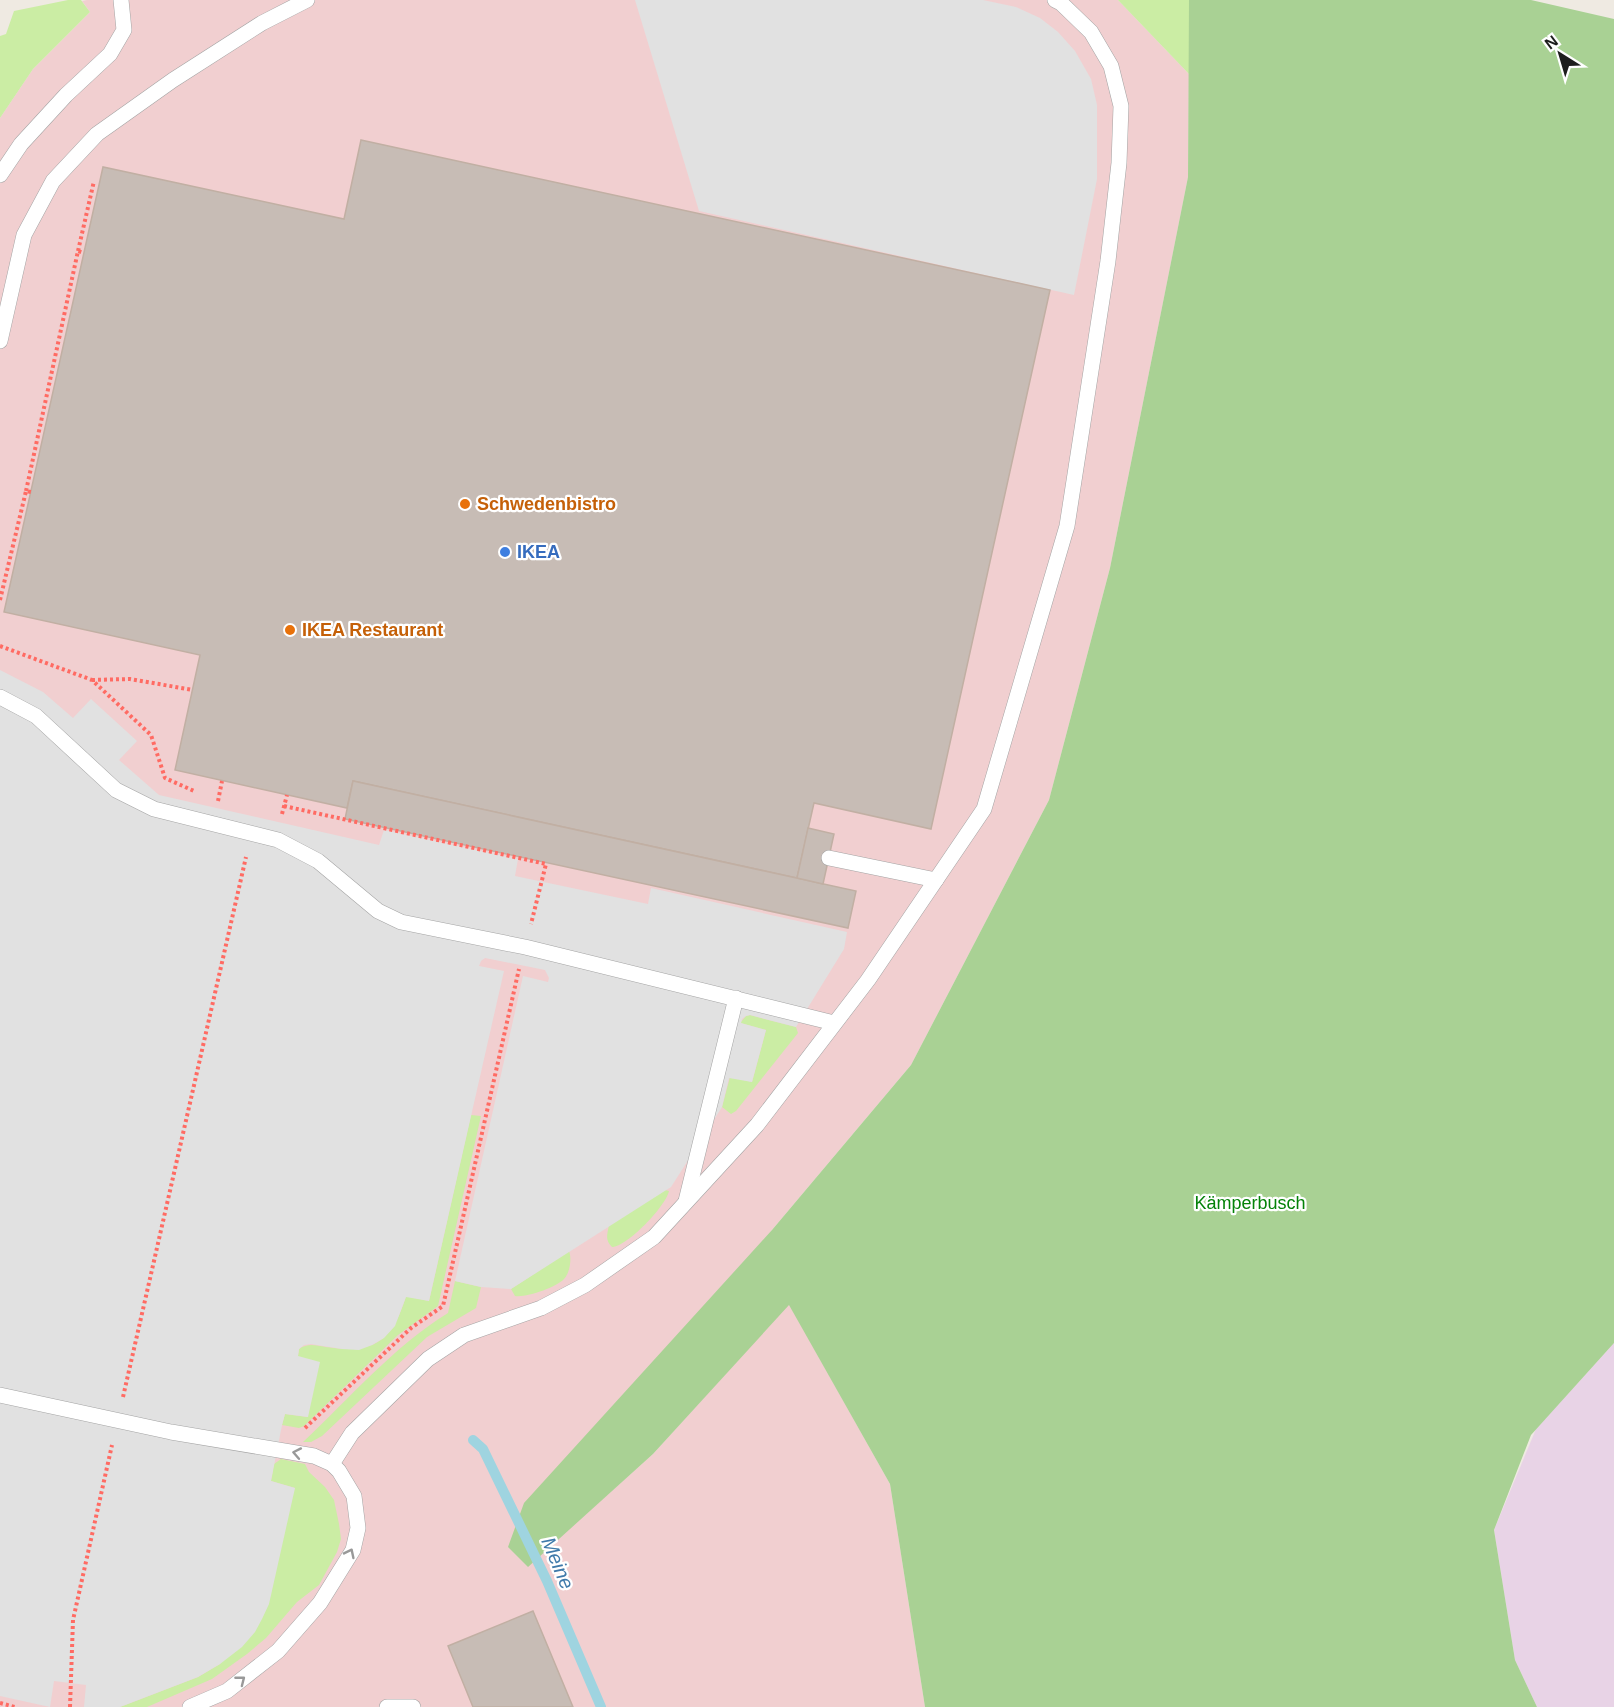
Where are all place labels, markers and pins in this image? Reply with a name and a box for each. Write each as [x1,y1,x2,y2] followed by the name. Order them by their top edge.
[477,494,616,514] place label: Schwedenbistro
[458,497,472,511] marker: Schwedenbistro
[517,542,560,562] place label: IKEA
[498,545,512,559] marker: IKEA
[302,620,443,640] place label: IKEA Restaurant
[283,623,297,637] marker: IKEA Restaurant

